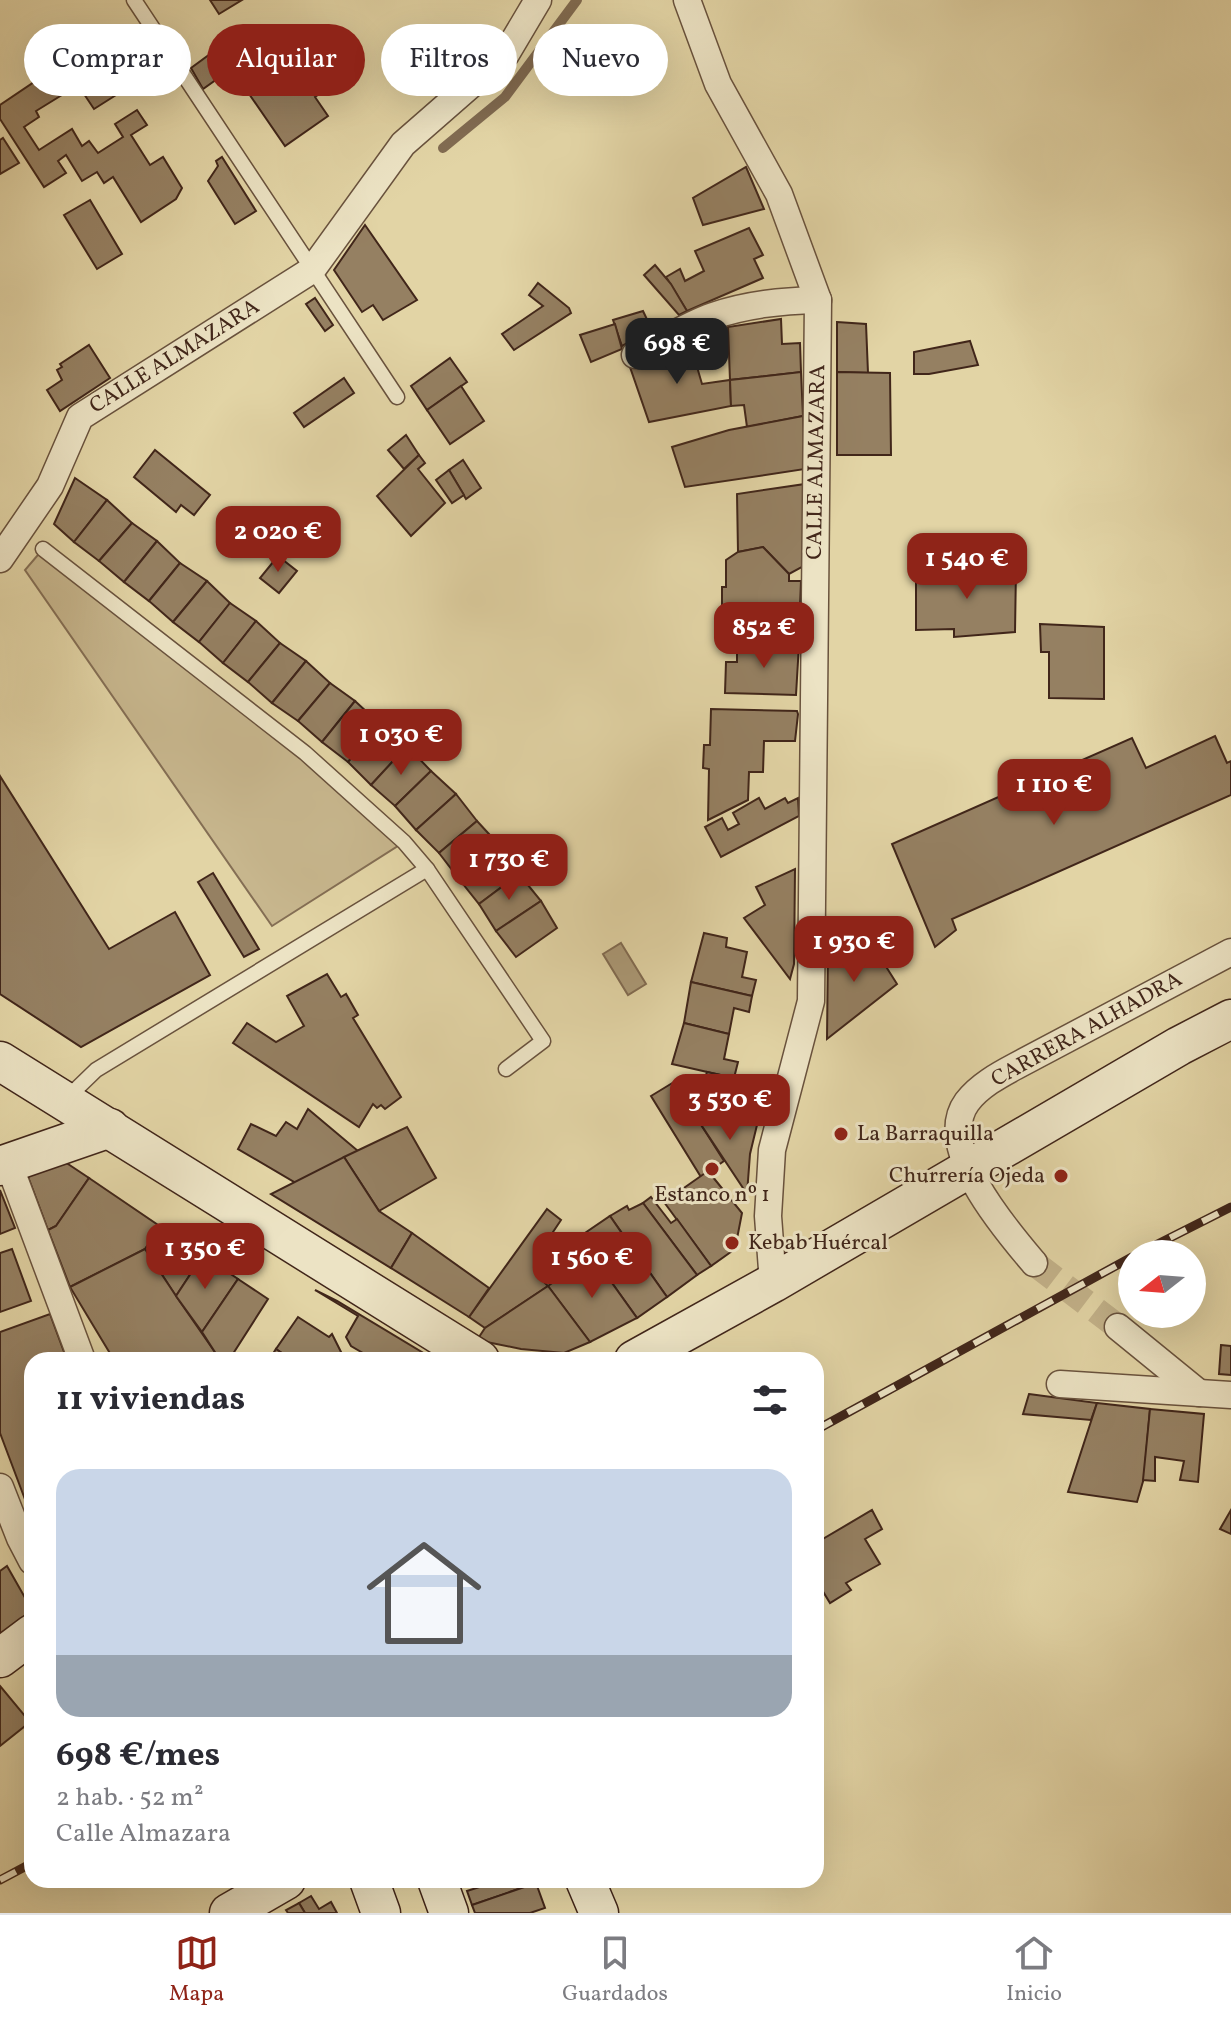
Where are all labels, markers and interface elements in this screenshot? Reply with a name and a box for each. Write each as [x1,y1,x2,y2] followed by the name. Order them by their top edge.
[24,24,191,96] chip: Comprar
[207,24,365,96] chip: Alquilar
[381,24,517,96] chip: Filtros
[533,24,668,96] chip: Nuevo
[84,292,266,422] street label: CALLE ALMAZARA
[621,318,733,386] pin: 698 €
[643,326,711,362] text: 698 €
[800,364,834,560] street label: CALLE ALMAZARA
[204,506,352,574] pin: 2 020 €
[234,514,322,550] text: 2 020 €
[893,533,1041,601] pin: 1 540 €
[925,541,1009,577] text: 1 540 €
[708,602,820,670] pin: 852 €
[732,610,796,646] text: 852 €
[327,709,475,777] pin: 1 030 €
[359,717,443,753] text: 1 030 €
[980,759,1128,827] pin: 1 110 €
[1016,767,1092,803] text: 1 110 €
[435,834,583,902] pin: 1 730 €
[469,842,549,878] text: 1 730 €
[780,916,928,984] pin: 1 930 €
[813,924,896,960] text: 1 930 €
[986,965,1188,1095] street label: CARRERA ALHADRA
[656,1074,804,1142] pin: 3 530 €
[688,1082,772,1118] text: 3 530 €
[857,1119,994,1150] place label: La Barraquilla
[832,1125,850,1143] marker: La Barraquilla
[703,1160,721,1178] marker: Estanco nº 1
[889,1161,1045,1192] place label: Churrería Ojeda
[1052,1167,1070,1185] marker: Churrería Ojeda
[654,1180,770,1211] place label: Estanco nº 1
[131,1223,279,1291] pin: 1 350 €
[748,1228,888,1259] place label: Kebab Huércal
[164,1231,246,1267] text: 1 350 €
[518,1232,666,1300] pin: 1 560 €
[723,1234,741,1252] marker: Kebab Huércal
[551,1240,633,1276] text: 1 560 €
[1118,1240,1206,1328] north arrow
[1118,1240,1206,1328] map controls
[56,1377,245,1424] text: 11 viviendas
[748,1378,792,1422] icon: filters
[352,1521,496,1665] icon: home
[56,1733,220,1780] text: 698 €/mes
[56,1780,204,1816] text: 2 hab. · 52 m²
[56,1816,231,1852] text: Calle Almazara
[169,1931,224,2010] tab: Mapa
[562,1931,668,2010] tab: Guardados
[1006,1931,1062,2010] tab: Inicio

